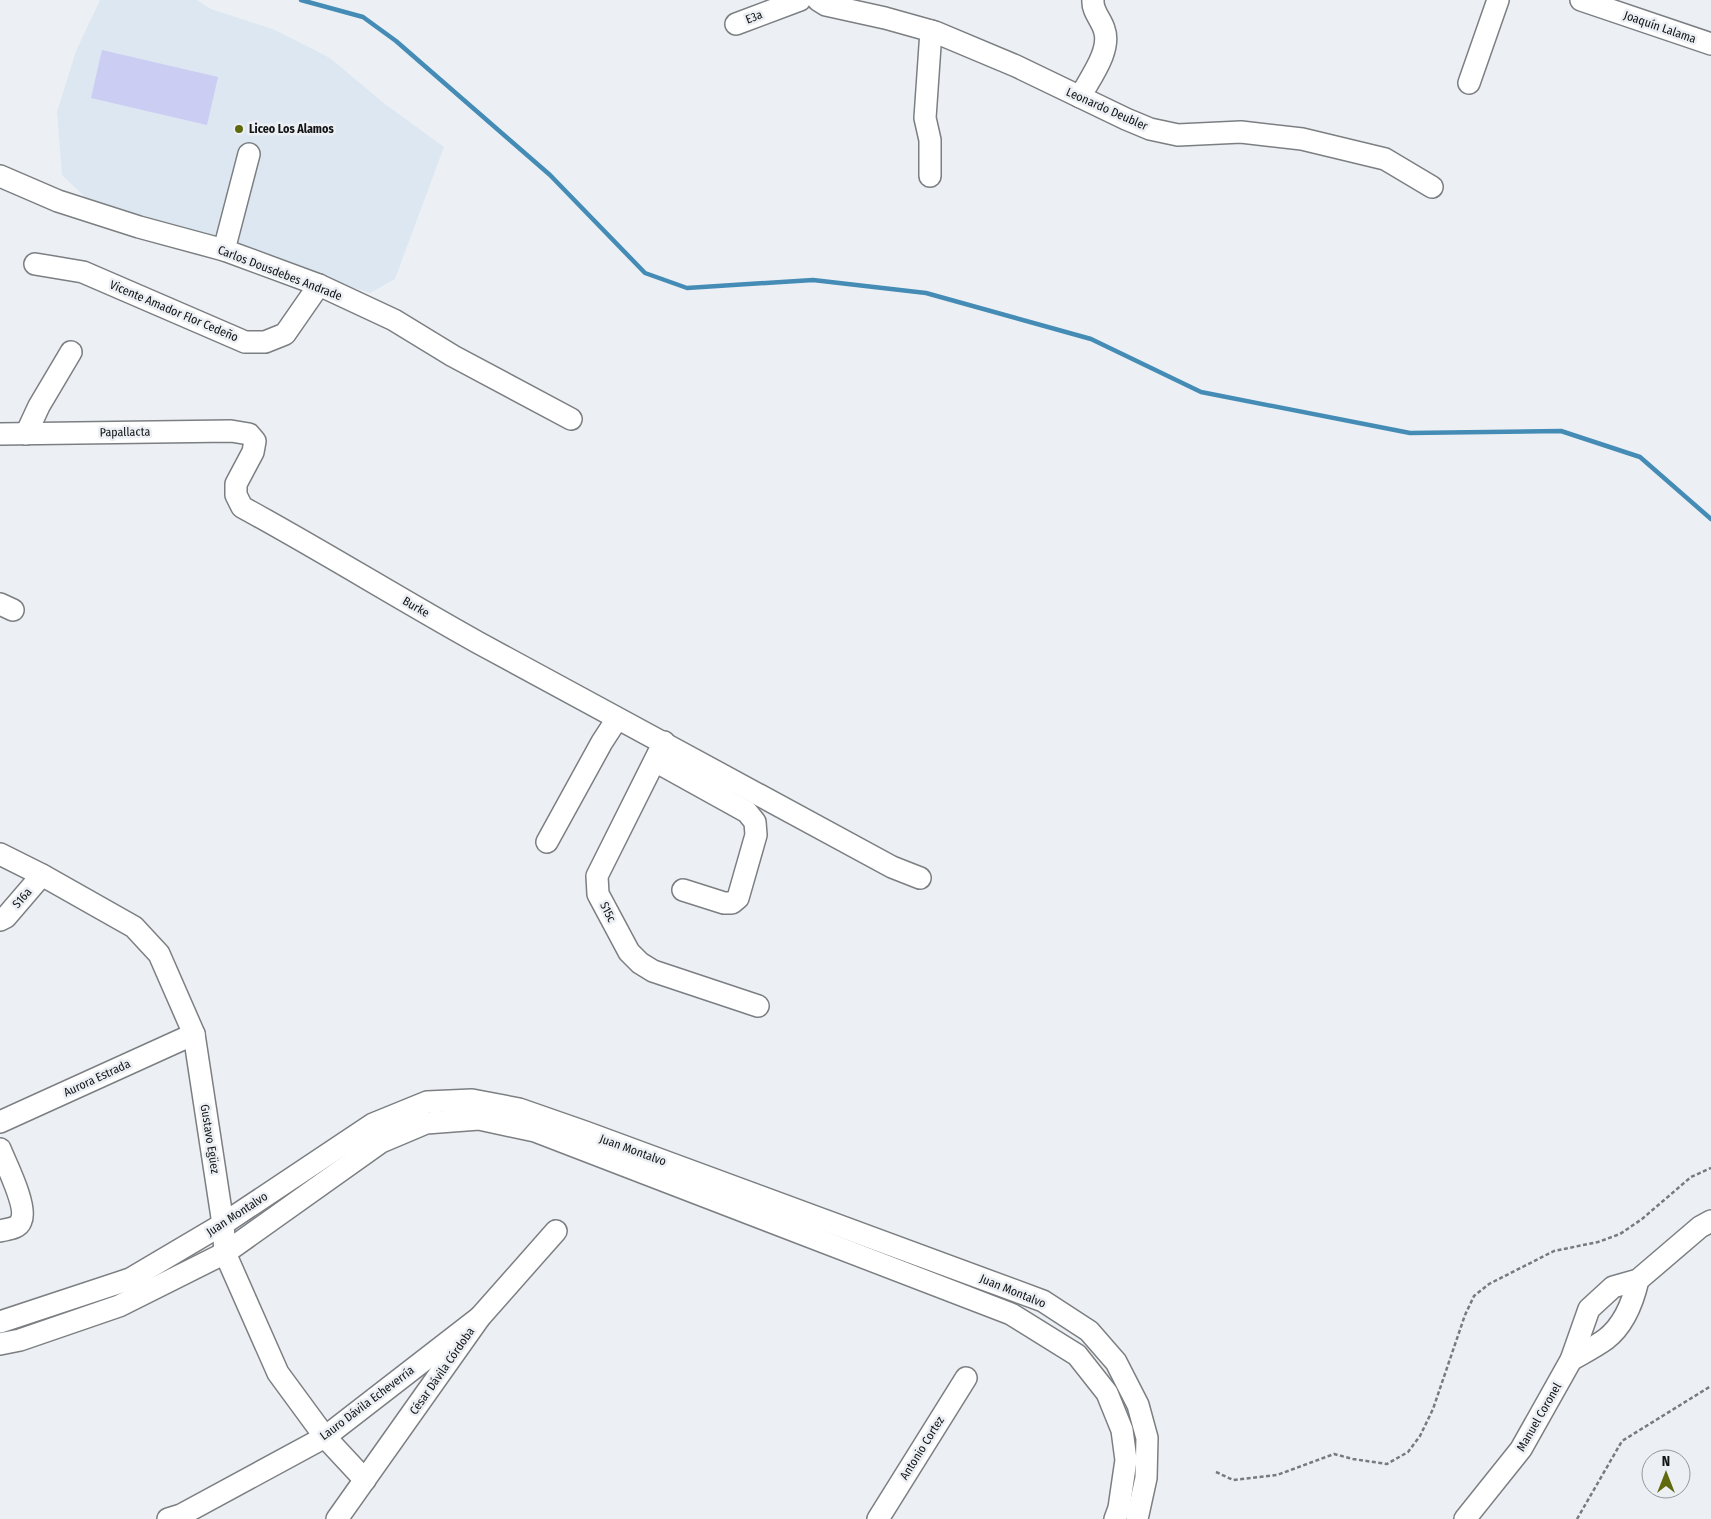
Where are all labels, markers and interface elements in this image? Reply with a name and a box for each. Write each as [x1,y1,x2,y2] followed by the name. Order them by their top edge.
[744,7,765,27] street label: E3a
[1622,8,1698,46] street label: Joaquín Lalama
[1064,85,1151,134] street label: Leonardo Deubler
[249,122,334,136] place label: Liceo Los Alamos
[233,123,245,135] marker: Liceo Los Alamos
[216,243,344,303] street label: Carlos Dousdebes Andrade
[108,278,240,344] street label: Vicente Amador Flor Cedeño
[100,425,151,439] street label: Papallacta
[400,594,432,620] street label: Burke
[9,885,35,911] street label: S16a
[597,899,619,925] street label: S15c
[61,1056,133,1100] street label: Aurora Estrada
[198,1103,222,1175] street label: Gustavo Egüez
[598,1131,668,1169] street label: Juan Montalvo
[204,1189,270,1239] street label: Juan Montalvo
[978,1271,1048,1311] street label: Juan Montalvo
[407,1325,477,1417] street label: César Dávila Córdoba
[317,1363,417,1443] street label: Lauro Dávila Echeverría
[1514,1380,1564,1454] street label: Manuel Coronel
[897,1414,947,1482] street label: Antonio Cortez
[1641,1449,1691,1499] north arrow
[1662,1453,1670,1470] text: N

